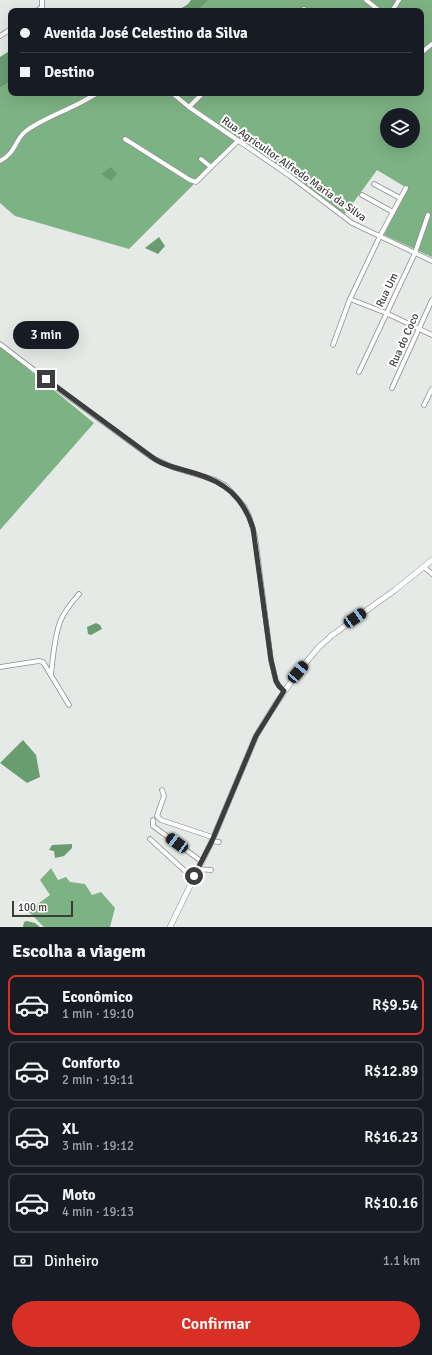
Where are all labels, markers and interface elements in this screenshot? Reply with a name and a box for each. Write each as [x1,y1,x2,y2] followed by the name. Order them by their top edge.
[44,24,248,42] text: Avenida José Celestino da Silva
[44,63,94,81] text: Destino
[380,108,420,148] map controls
[380,108,420,148] button: layers
[219,114,369,224] street label: Rua Agricultor Alfredo Maria da Silva
[373,271,401,309] street label: Rua Um
[386,311,422,369] street label: Rua do Coco
[13,321,79,349] callout: 3 min
[30,327,62,343] text: 3 min
[37,370,55,388] route end
[342,606,368,630] car
[286,659,310,685] car
[164,831,190,855] car
[185,867,203,885] route start
[12,899,73,918] scale bar
[18,901,47,914] text: 100 m
[12,940,146,962] text: Escolha a viagem
[14,987,50,1023] icon: car
[62,988,133,1006] text: Econômico
[372,996,418,1014] text: R$9.54
[62,1006,134,1022] text: 1 min · 19:10
[14,1053,50,1089] icon: car
[62,1054,120,1072] text: Conforto
[364,1062,418,1080] text: R$12.89
[62,1072,134,1088] text: 2 min · 19:11
[14,1119,50,1155] icon: car
[62,1120,79,1138] text: XL
[364,1128,418,1146] text: R$16.23
[62,1138,134,1154] text: 3 min · 19:12
[14,1185,50,1221] icon: car
[62,1186,96,1204] text: Moto
[364,1194,418,1212] text: R$10.16
[62,1204,134,1220] text: 4 min · 19:13
[12,1250,34,1272] icon: cash
[44,1252,99,1270] text: Dinheiro
[383,1253,420,1269] text: 1.1 km
[12,1301,420,1347] button: Confirmar

